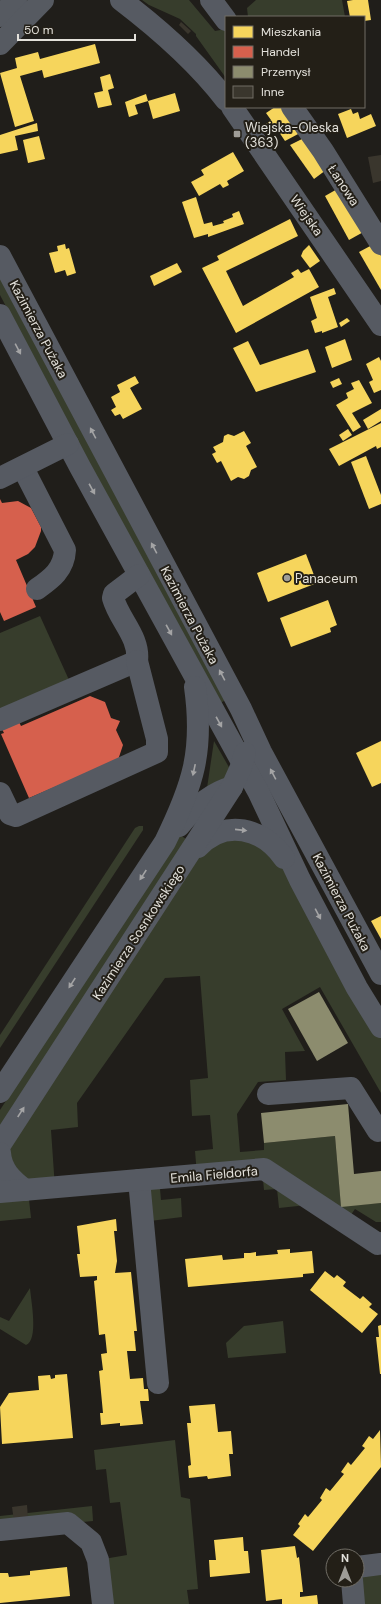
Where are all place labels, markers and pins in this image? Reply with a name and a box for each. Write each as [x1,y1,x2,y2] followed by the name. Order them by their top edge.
[245,119,339,151] place label: Wiejska-Oleska (363)
[232,129,242,139] marker: Wiejska-Oleska (363)
[295,570,358,587] place label: Panaceum
[282,573,292,583] marker: Panaceum

